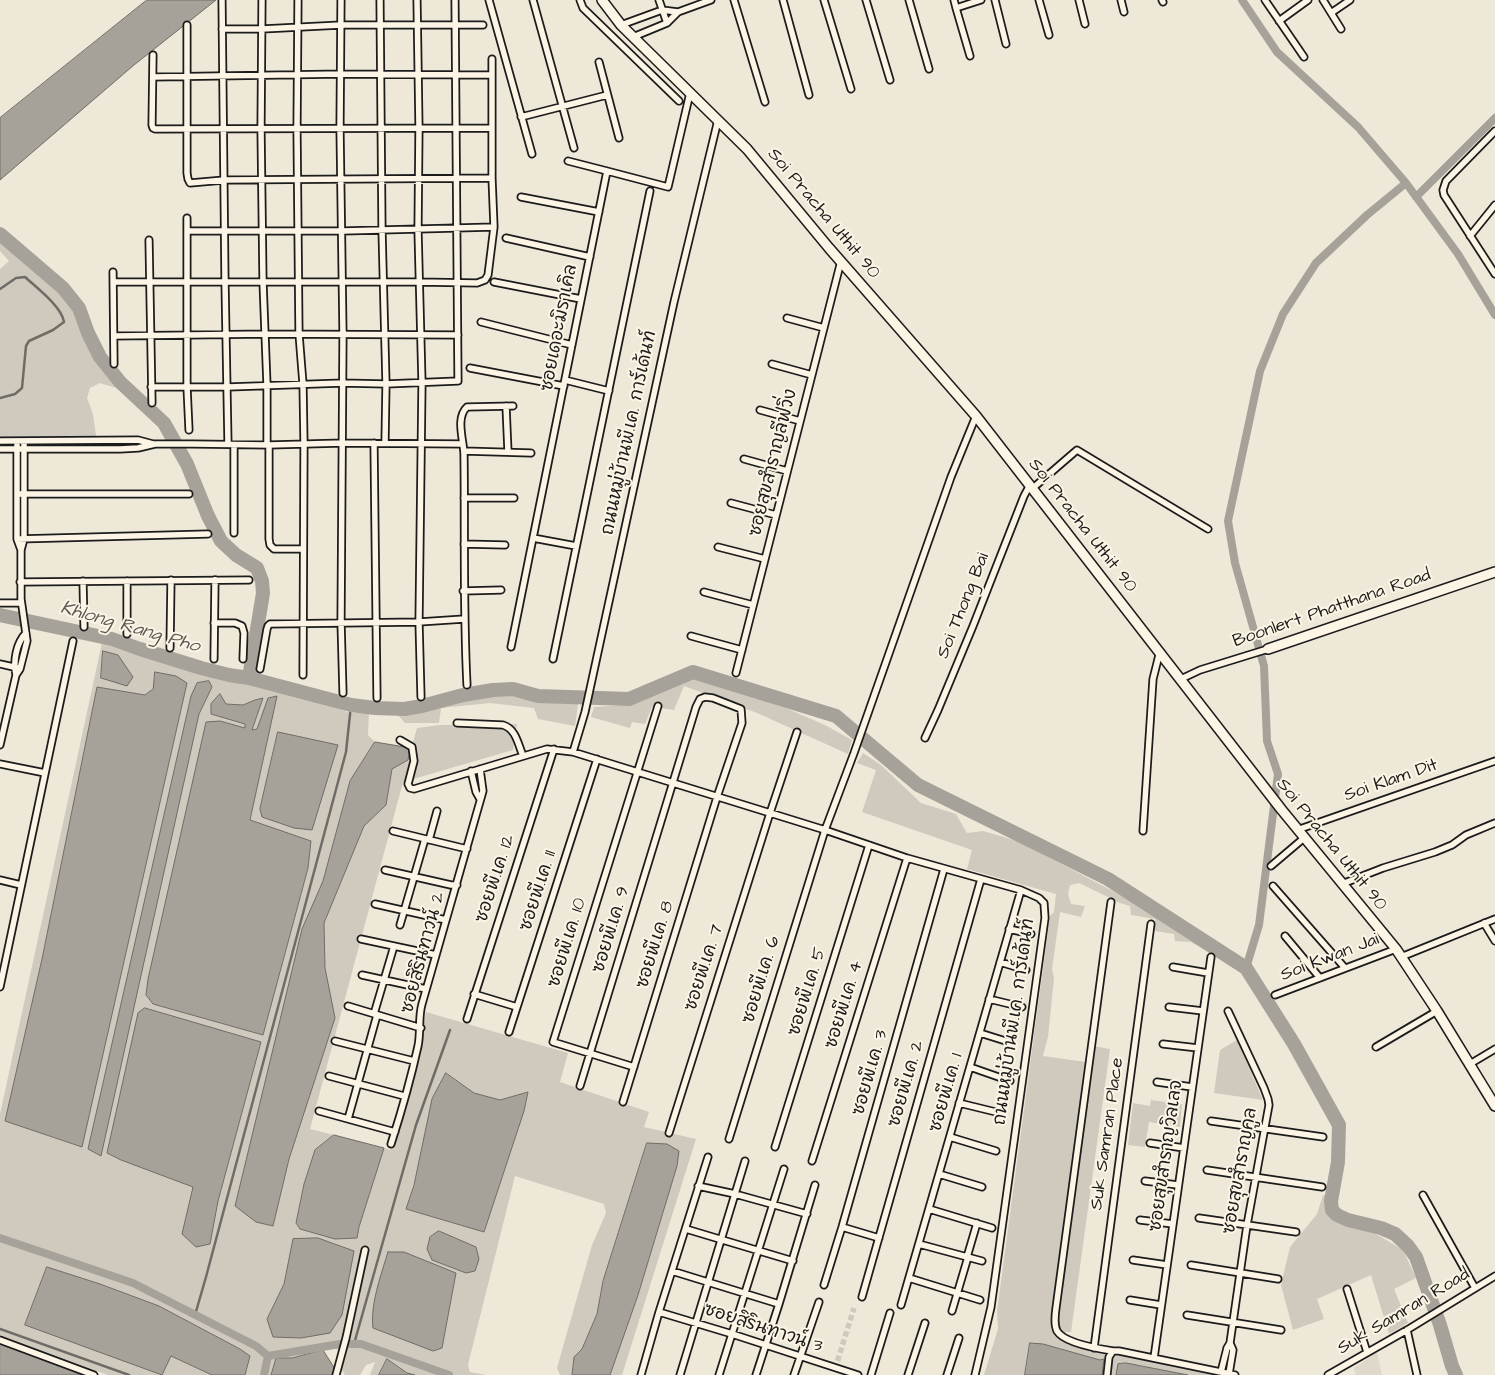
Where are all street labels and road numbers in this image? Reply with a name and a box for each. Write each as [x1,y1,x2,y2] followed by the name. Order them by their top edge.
[762,144,884,284] street label: Soi Pracha Uthit 90
[537,263,583,393] street label: ซอยเดอะมิราเคิล
[598,329,662,537] street label: ถนนหมู่บ้านพี.เค. การ์เด้นท์
[745,387,803,539] street label: ซอยสุขสำราญลีฟวิ่ง
[1023,455,1141,597] street label: Soi Pracha Uthit 90
[933,550,995,662] street label: Soi Thong Bai
[1230,565,1434,653] street label: Boonlert Phatthana Road
[1341,755,1441,807] street label: Soi Klam Dit
[1271,774,1391,916] street label: Soi Pracha Uthit 90
[472,832,520,926] street label: ซอยพี.เค. 12
[516,848,562,934] street label: ซอยพี.เค. 11
[589,884,635,976] street label: ซอยพี.เค. 9
[397,890,451,1016] street label: ซอยสิรินทาวน์ 2
[544,896,592,990] street label: ซอยพี.เค. 10
[632,899,680,991] street label: ซอยพี.เค. 8
[990,917,1040,1127] street label: ถนนหมู่บ้านพี.เค. การ์เด้นท์
[681,922,729,1014] street label: ซอยพี.เค. 7
[1278,929,1382,987] street label: Soi Kwan Jai
[739,934,785,1026] street label: ซอยพี.เค. 6
[784,945,832,1039] street label: ซอยพี.เค. 5
[821,958,869,1052] street label: ซอยพี.เค. 4
[849,1028,893,1118] street label: ซอยพี.เค. 3
[884,1038,930,1130] street label: ซอยพี.เค. 2
[925,1051,969,1135] street label: ซอยพี.เค. 1
[1087,1056,1129,1212] street label: Suk Samran Place
[1146,1079,1188,1233] street label: ซอยสุขสำราญวิลเลจ
[1219,1106,1263,1236] street label: ซอยสุขสำราญคูล
[1334,1264,1474,1360] street label: Suk Samran Road
[701,1300,825,1358] street label: ซอยสิรินทาวน์ 3

